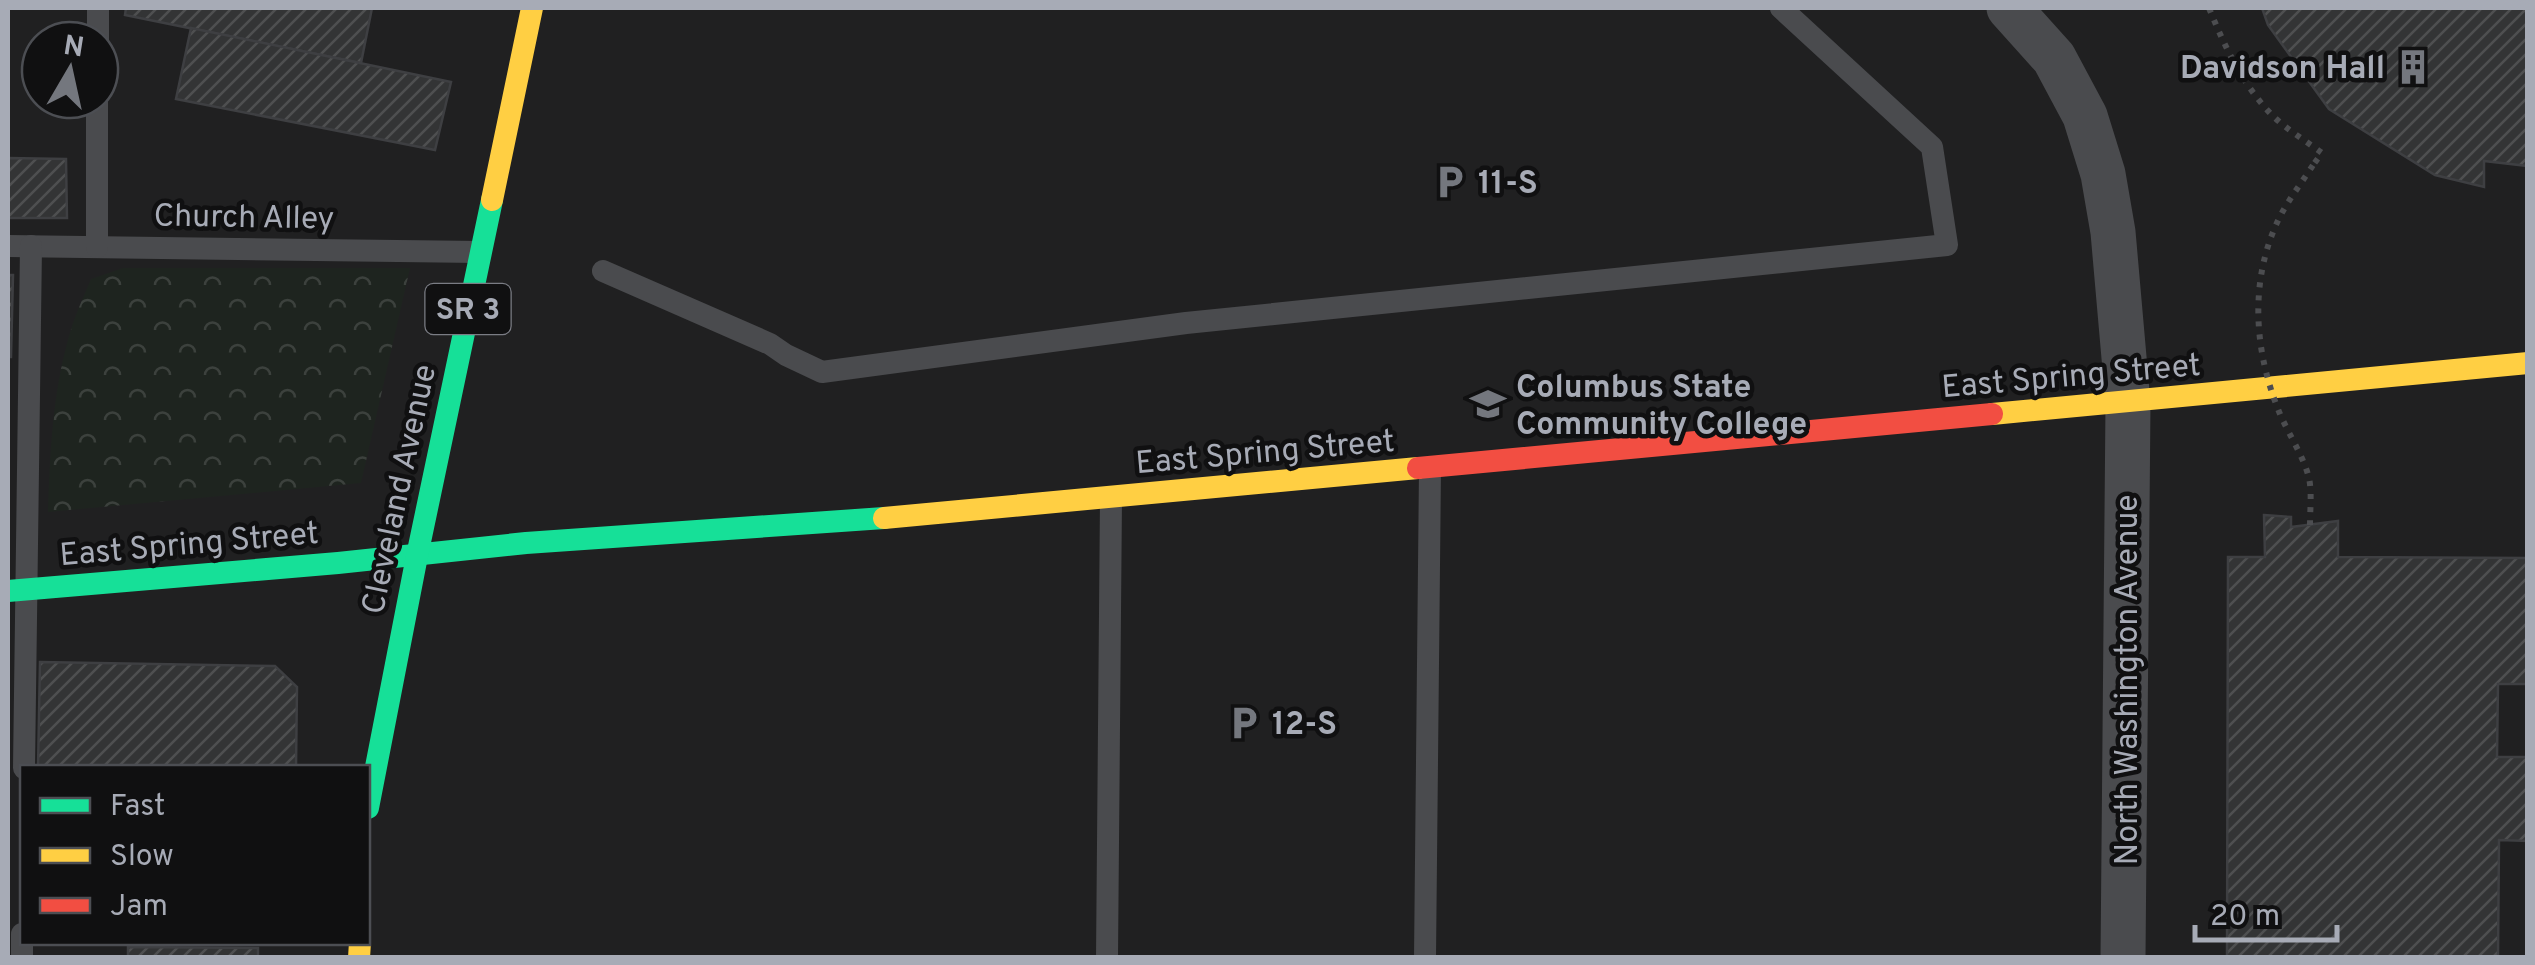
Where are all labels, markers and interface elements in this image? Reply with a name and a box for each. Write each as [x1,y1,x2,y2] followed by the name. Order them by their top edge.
[20,20,120,120] north arrow
[61,29,86,68] text: N
[2394,48,2432,86] building icon: Davidson Hall
[2180,50,2385,90] place label: Davidson Hall
[1431,163,1469,201] parking icon: 11-S
[1478,165,1538,205] place label: 11-S
[153,197,335,241] street label: Church Alley
[426,284,510,334] road number: SR 3
[1940,347,2202,409] street label: East Spring Street
[355,361,447,618] street label: Cleveland Avenue
[1516,369,1807,446] place label: Columbus State Community College
[1469,385,1507,423] school or university icon: Columbus State Community College
[1134,423,1396,485] street label: East Spring Street
[2109,495,2149,865] street label: North Washington Avenue
[58,515,320,577] street label: East Spring Street
[1225,704,1263,742] parking icon: 12-S
[1272,706,1337,746] place label: 12-S
[20,765,370,945] legend
[110,789,165,826] text: Fast
[110,839,174,876] text: Slow
[2195,880,2338,942] scale bar
[110,889,168,926] text: Jam
[2210,899,2280,936] text: 20 m

